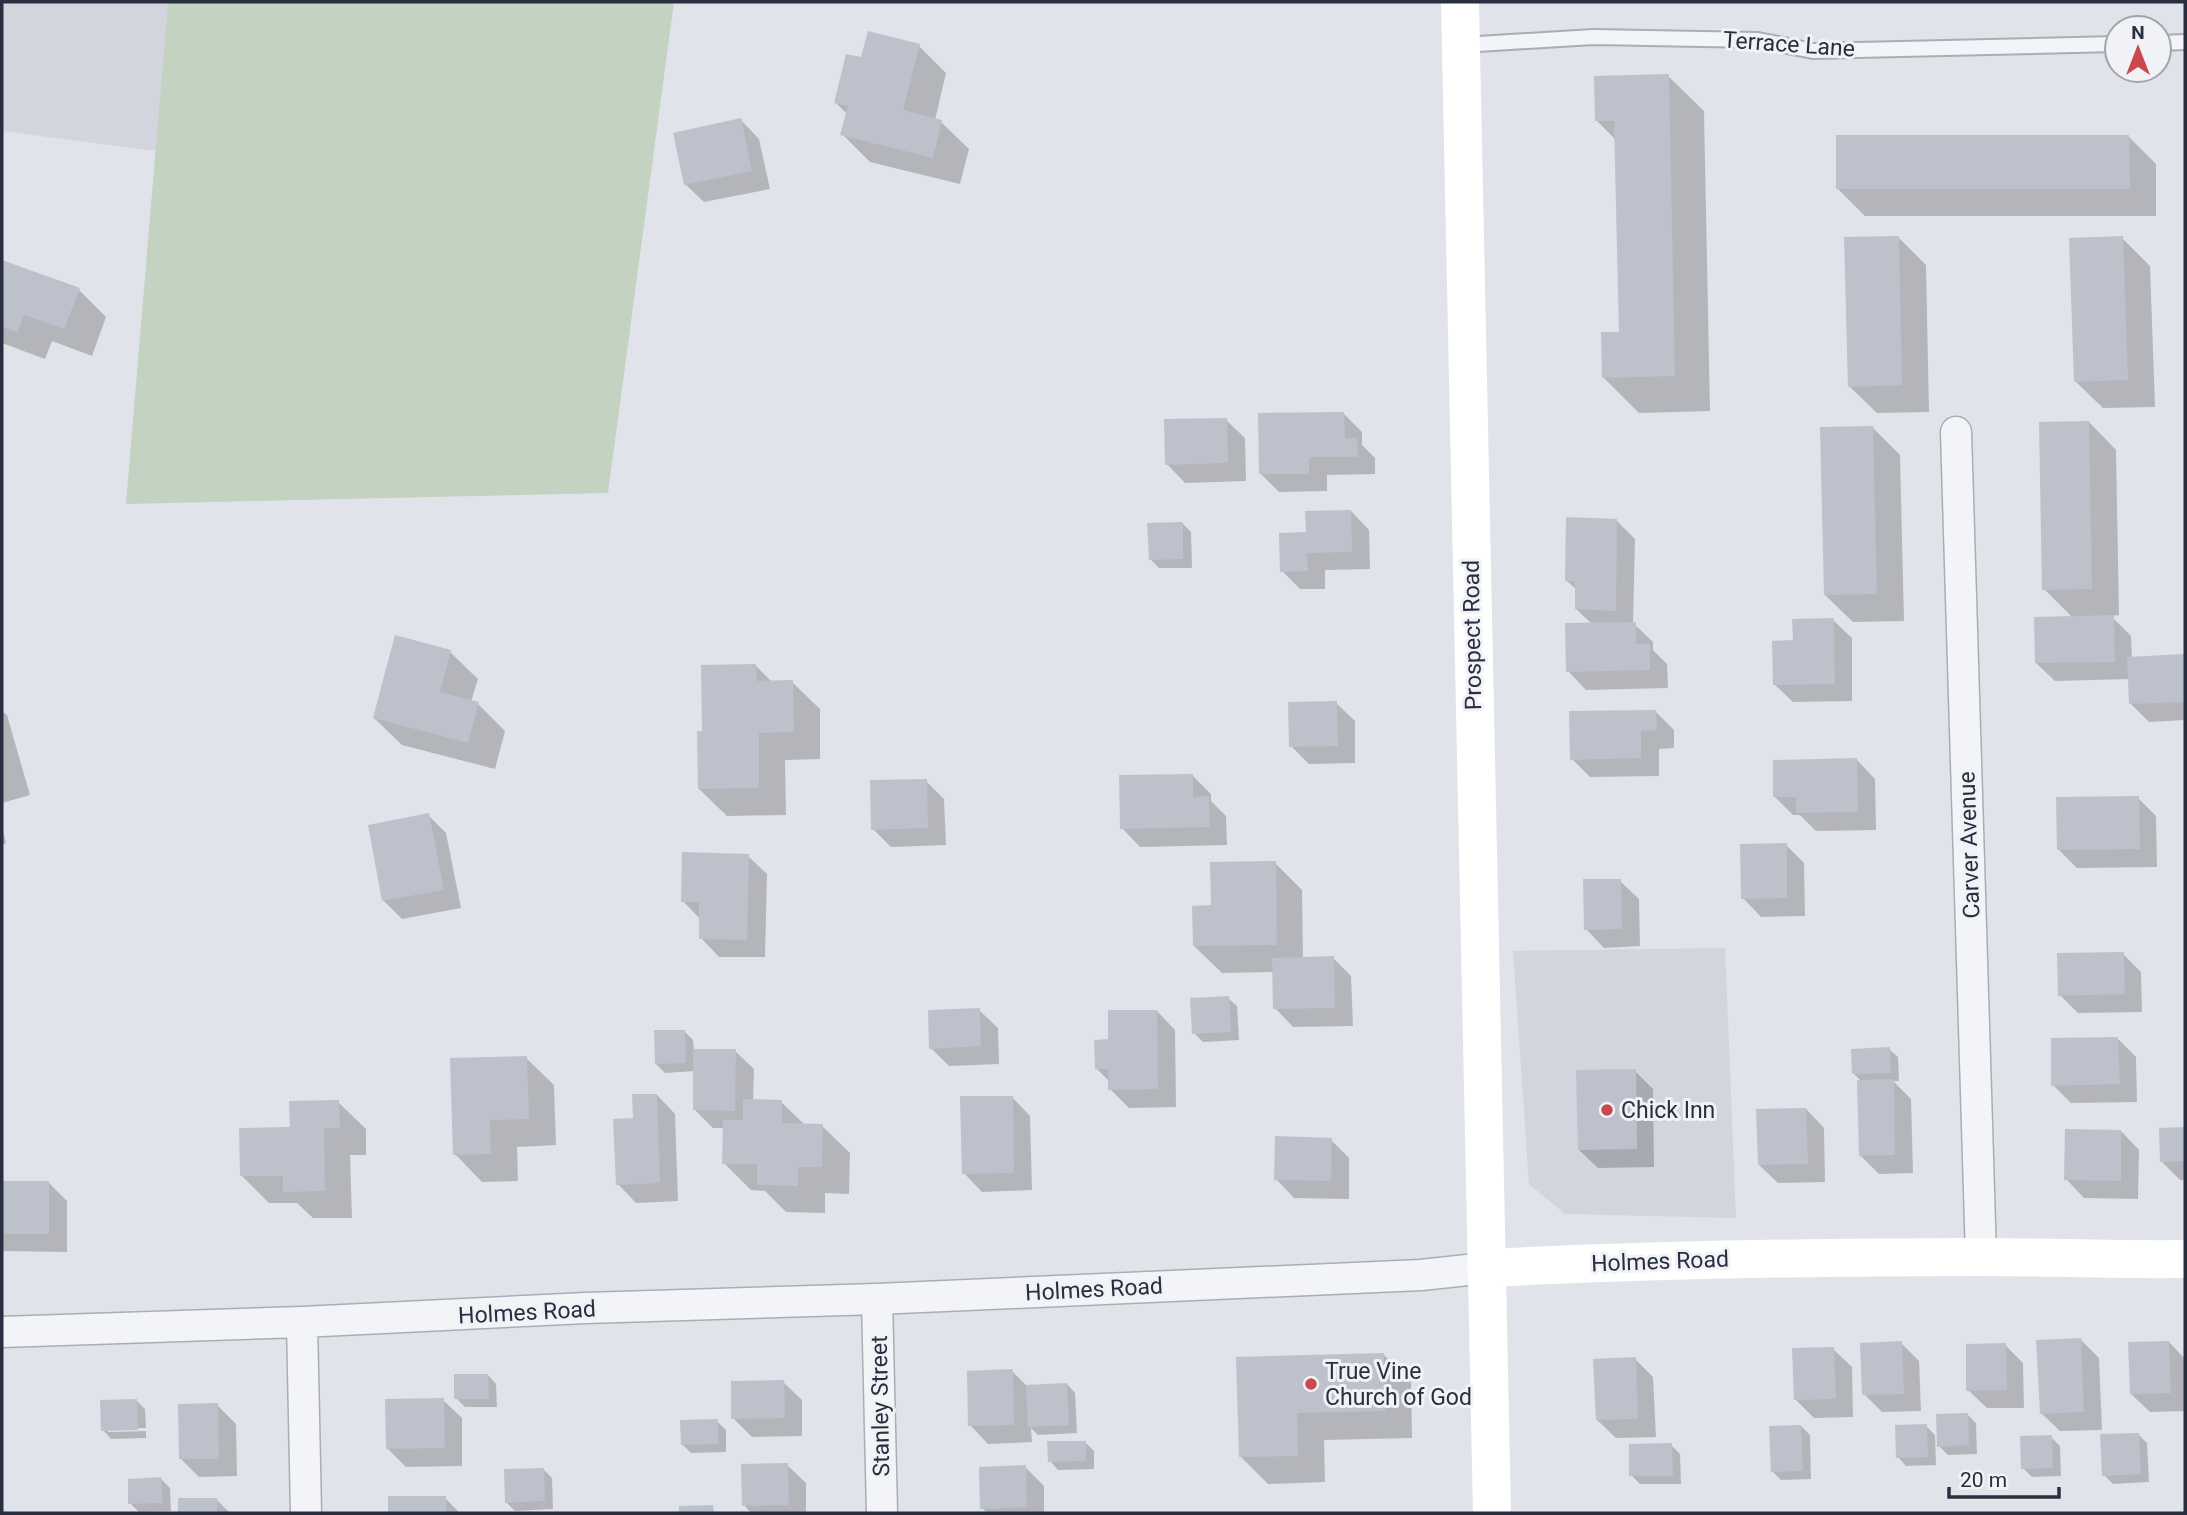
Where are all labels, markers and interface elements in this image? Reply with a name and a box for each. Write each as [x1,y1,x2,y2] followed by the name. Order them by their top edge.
[2103,14,2173,84] north arrow
[2131,21,2145,44] text: N
[1722,26,1856,63] street label: Terrace Lane
[1458,560,1487,710] street label: Prospect Road
[1953,771,1986,919] street label: Carver Avenue
[1621,1097,1715,1124] place label: Chick Inn
[1599,1102,1615,1118] marker: Chick Inn
[1591,1246,1729,1277] street label: Holmes Road
[1024,1272,1164,1307] street label: Holmes Road
[457,1295,597,1330] street label: Holmes Road
[866,1335,895,1477] street label: Stanley Street
[1325,1358,1472,1411] place label: True Vine Church of God
[1303,1376,1319,1392] marker: True Vine Church of God
[1949,1456,2059,1500] scale bar
[1960,1468,2007,1492] text: 20 m

